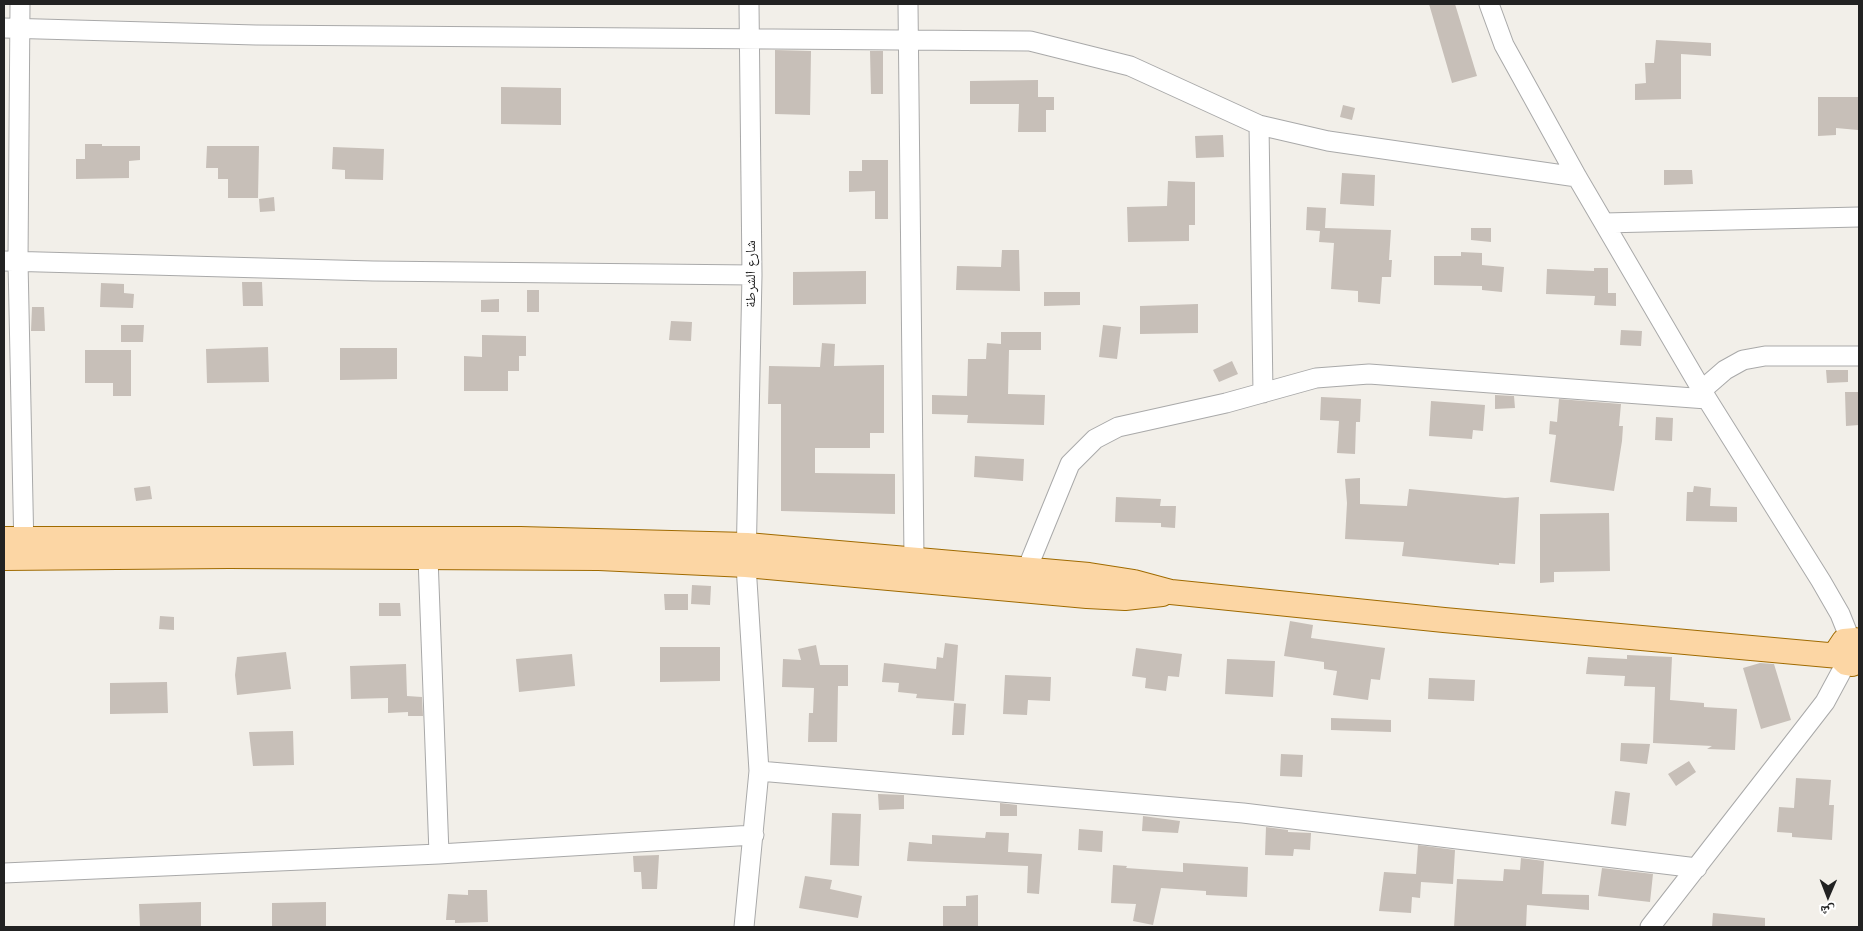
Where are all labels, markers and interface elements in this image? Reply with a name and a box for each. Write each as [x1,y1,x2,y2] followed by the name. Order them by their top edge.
[743,240,759,308] street label: شارع الشرطة
[1803,871,1853,921] north arrow
[1820,903,1835,919] text: ش

